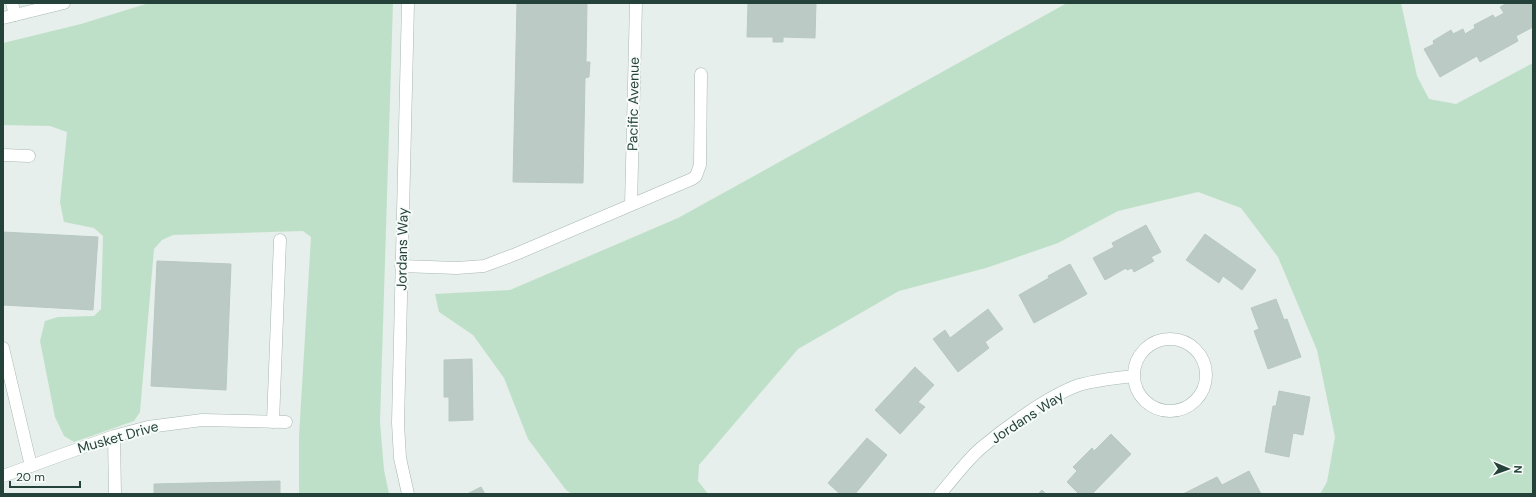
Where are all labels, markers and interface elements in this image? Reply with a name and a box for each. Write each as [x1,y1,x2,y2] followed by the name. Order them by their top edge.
[623,57,643,151] street label: Pacific Avenue
[392,207,412,291] street label: Jordans Way
[987,387,1067,447] street label: Jordans Way
[75,417,161,457] street label: Musket Drive
[1488,449,1528,489] north arrow
[10,463,80,489] scale bar
[1511,465,1525,474] text: N
[16,469,45,485] text: 20 m

